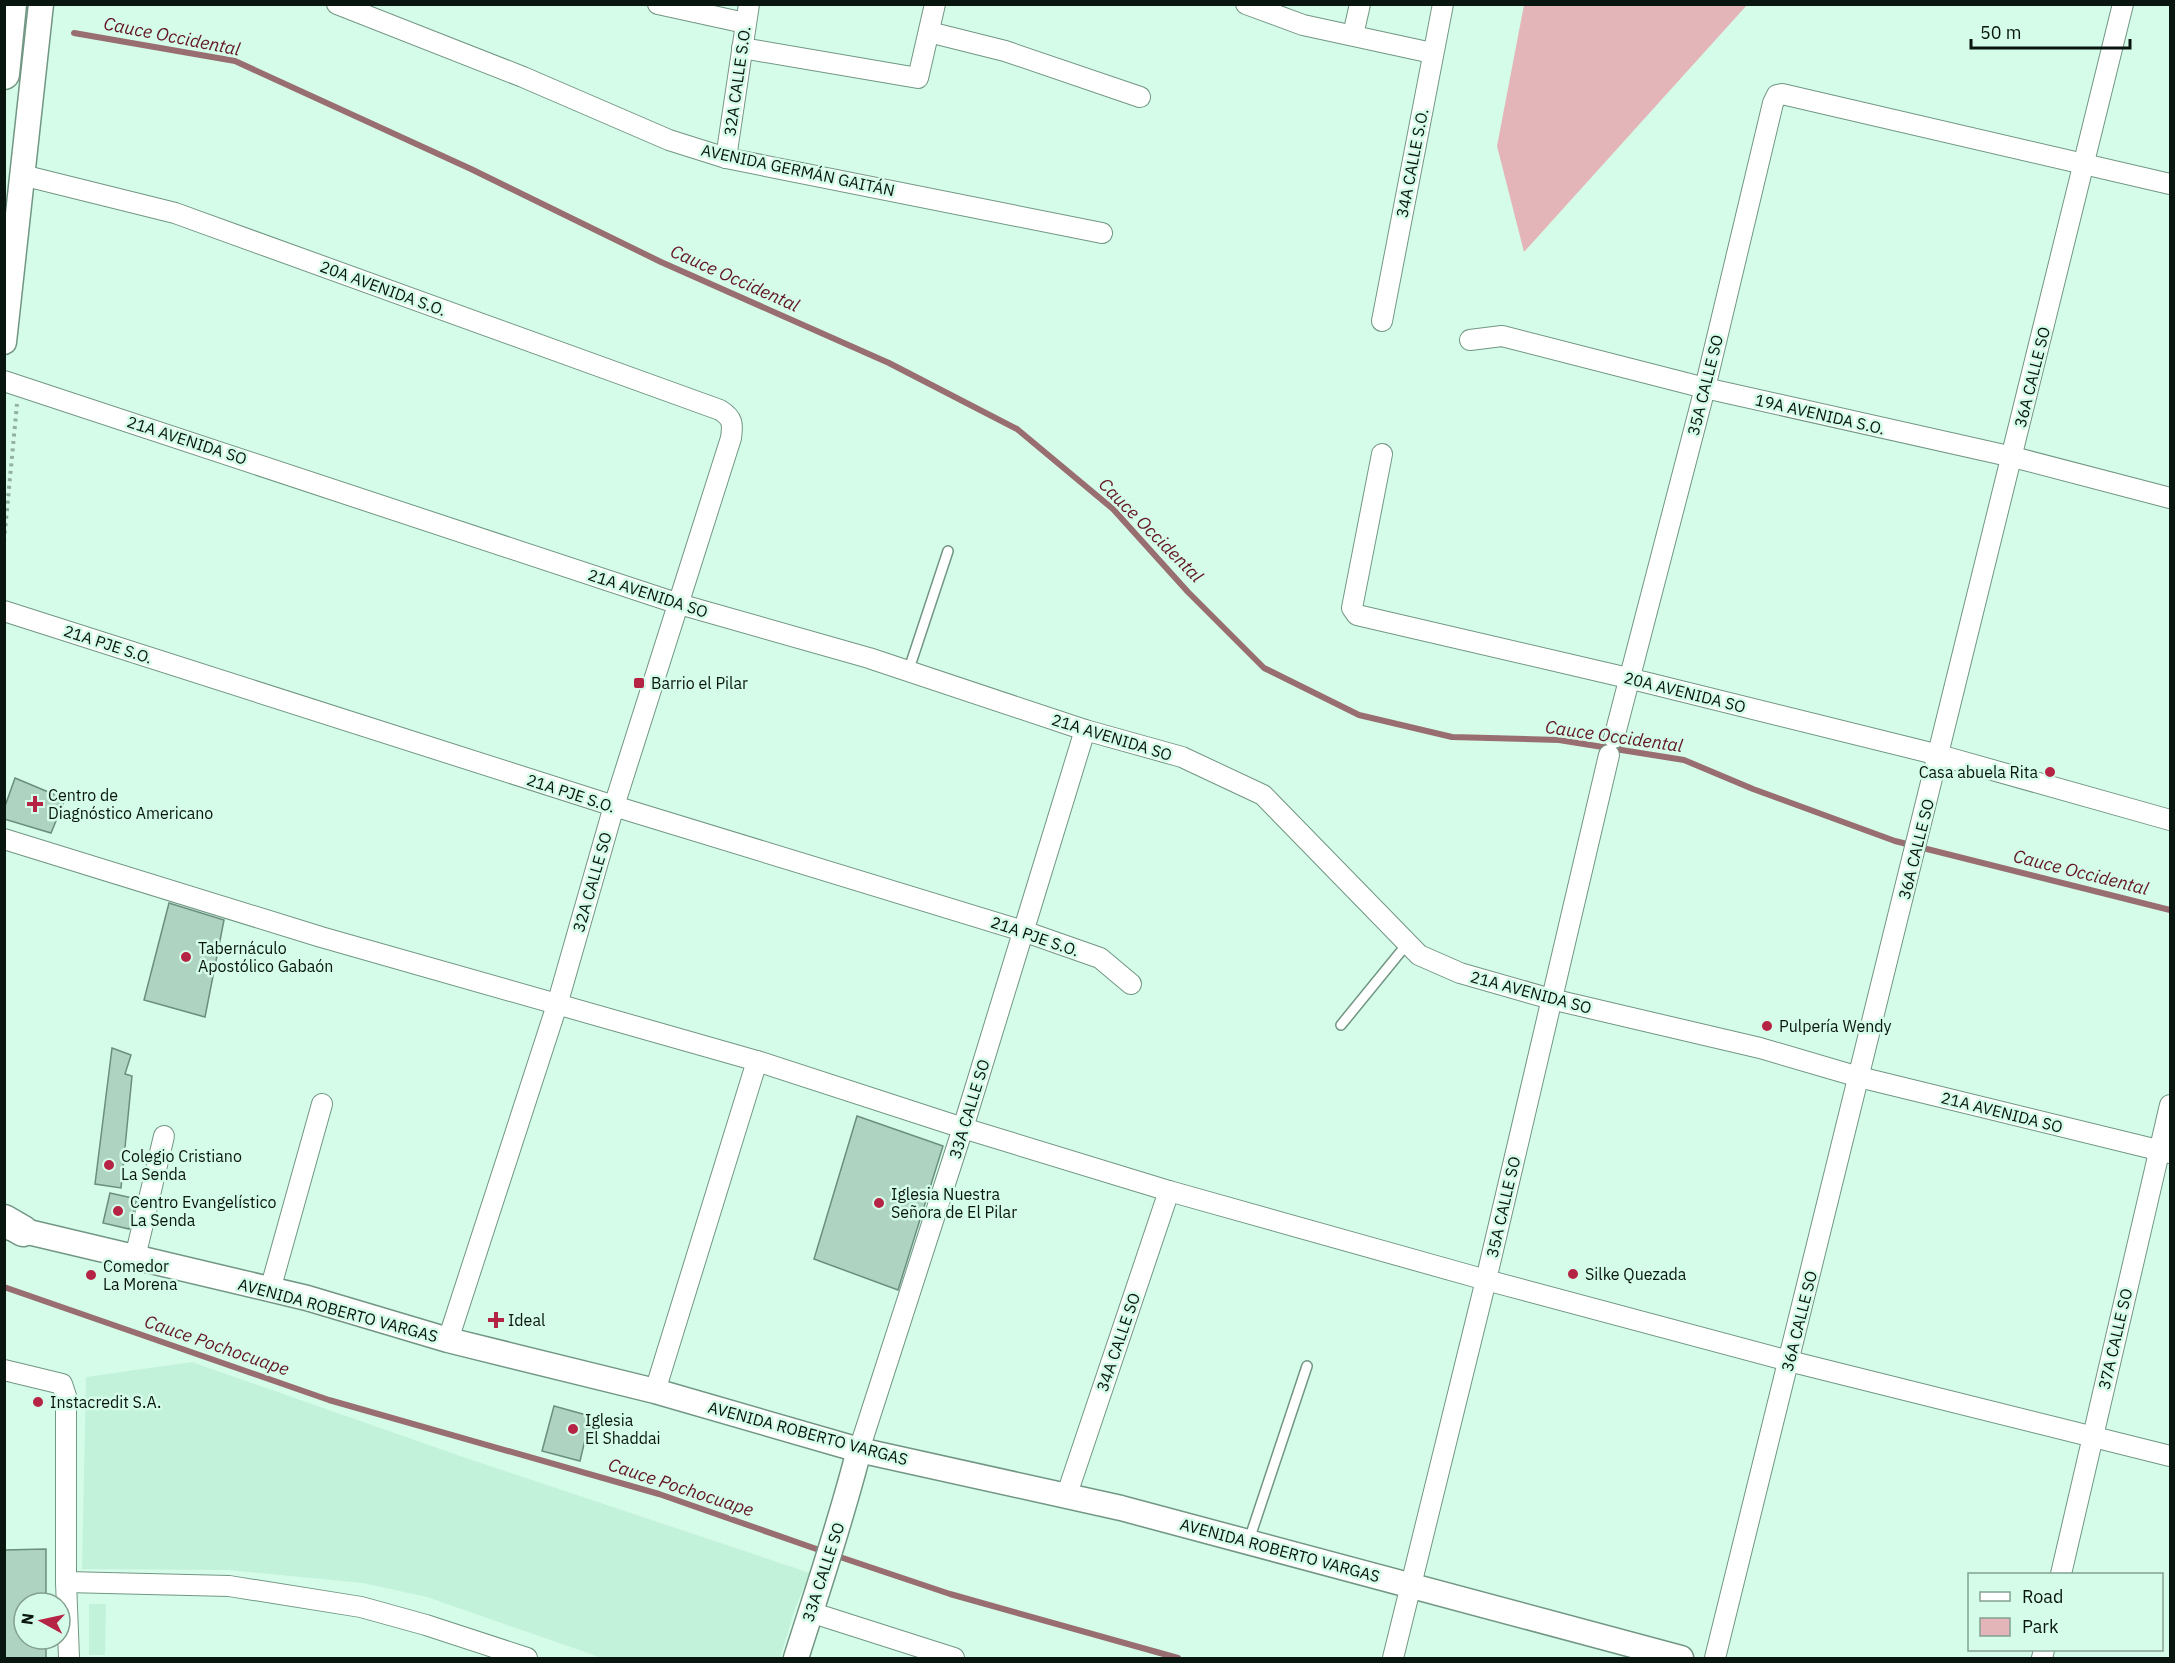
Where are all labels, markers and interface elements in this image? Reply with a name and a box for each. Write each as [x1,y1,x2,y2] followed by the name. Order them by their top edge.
[102,11,242,61] water label: Cauce Occidental
[1971,12,2130,50] scale bar
[1980,21,2022,44] text: 50 m
[719,25,755,137] street label: 32A CALLE S.O.
[1392,107,1432,219] street label: 34A CALLE S.O.
[699,139,897,200] street label: AVENIDA GERMÁN GAITÁN
[667,239,803,317] water label: Cauce Occidental
[317,256,449,320] street label: 20A AVENIDA S.O.
[2010,325,2054,429] street label: 36A CALLE SO
[1683,333,1727,437] street label: 35A CALLE SO
[1753,389,1887,439] street label: 19A AVENIDA S.O.
[125,411,249,469] street label: 21A AVENIDA SO
[1094,473,1208,587] water label: Cauce Occidental
[586,564,710,622] street label: 21A AVENIDA SO
[61,620,155,668] street label: 21A PJE S.O.
[1622,667,1748,717] street label: 20A AVENIDA SO
[651,673,748,693] place label: Barrio el Pilar
[632,676,646,690] marker: Barrio el Pilar
[1049,709,1175,765] street label: 21A AVENIDA SO
[1544,715,1684,757] water label: Cauce Occidental
[1919,762,2038,782] place label: Casa abuela Rita
[2043,765,2057,779] marker: Casa abuela Rita
[524,769,618,817] street label: 21A PJE S.O.
[48,785,213,823] place label: Centro de Diagnóstico Americano
[26,795,44,813] marker: Centro de Diagnóstico Americano
[1894,797,1938,901] street label: 36A CALLE SO
[568,830,616,934] street label: 32A CALLE SO
[2011,844,2151,900] water label: Cauce Occidental
[988,912,1082,960] street label: 21A PJE S.O.
[198,938,333,976] place label: Tabernáculo Apostólico Gabaón
[179,950,193,964] marker: Tabernáculo Apostólico Gabaón
[1468,966,1594,1018] street label: 21A AVENIDA SO
[1779,1016,1892,1036] place label: Pulpería Wendy
[1760,1019,1774,1033] marker: Pulpería Wendy
[944,1057,994,1161] street label: 33A CALLE SO
[1939,1087,2065,1137] street label: 21A AVENIDA SO
[121,1146,242,1184] place label: Colegio Cristiano La Senda
[1482,1154,1524,1260] street label: 35A CALLE SO
[102,1158,116,1172] marker: Colegio Cristiano La Senda
[891,1184,1017,1222] place label: Iglesia Nuestra Señora de El Pilar
[130,1192,276,1230] place label: Centro Evangelístico La Senda
[872,1196,886,1210] marker: Iglesia Nuestra Señora de El Pilar
[111,1204,125,1218] marker: Centro Evangelístico La Senda
[103,1256,178,1294] place label: Comedor La Morena
[1585,1264,1687,1284] place label: Silke Quezada
[1566,1267,1580,1281] marker: Silke Quezada
[84,1268,98,1282] marker: Comedor La Morena
[1777,1269,1821,1373] street label: 36A CALLE SO
[236,1274,440,1346] street label: AVENIDA ROBERTO VARGAS
[2094,1286,2136,1392] street label: 37A CALLE SO
[1092,1290,1144,1394] street label: 34A CALLE SO
[142,1309,292,1381] water label: Cauce Pochocuape
[508,1310,545,1330] place label: Ideal
[489,1313,503,1327] marker: Ideal
[50,1392,161,1412] place label: Instacredit S.A.
[31,1395,45,1409] marker: Instacredit S.A.
[706,1397,910,1469] street label: AVENIDA ROBERTO VARGAS
[585,1410,661,1448] place label: Iglesia El Shaddai
[566,1422,580,1436] marker: Iglesia El Shaddai
[605,1453,757,1521] water label: Cauce Pochocuape
[1178,1514,1382,1586] street label: AVENIDA ROBERTO VARGAS
[798,1520,848,1624] street label: 33A CALLE SO
[1968,1573,2163,1651] legend
[2022,1585,2063,1608] text: Road
[12,1591,72,1651] north arrow
[16,1612,38,1626] text: N
[2022,1615,2059,1638] text: Park

